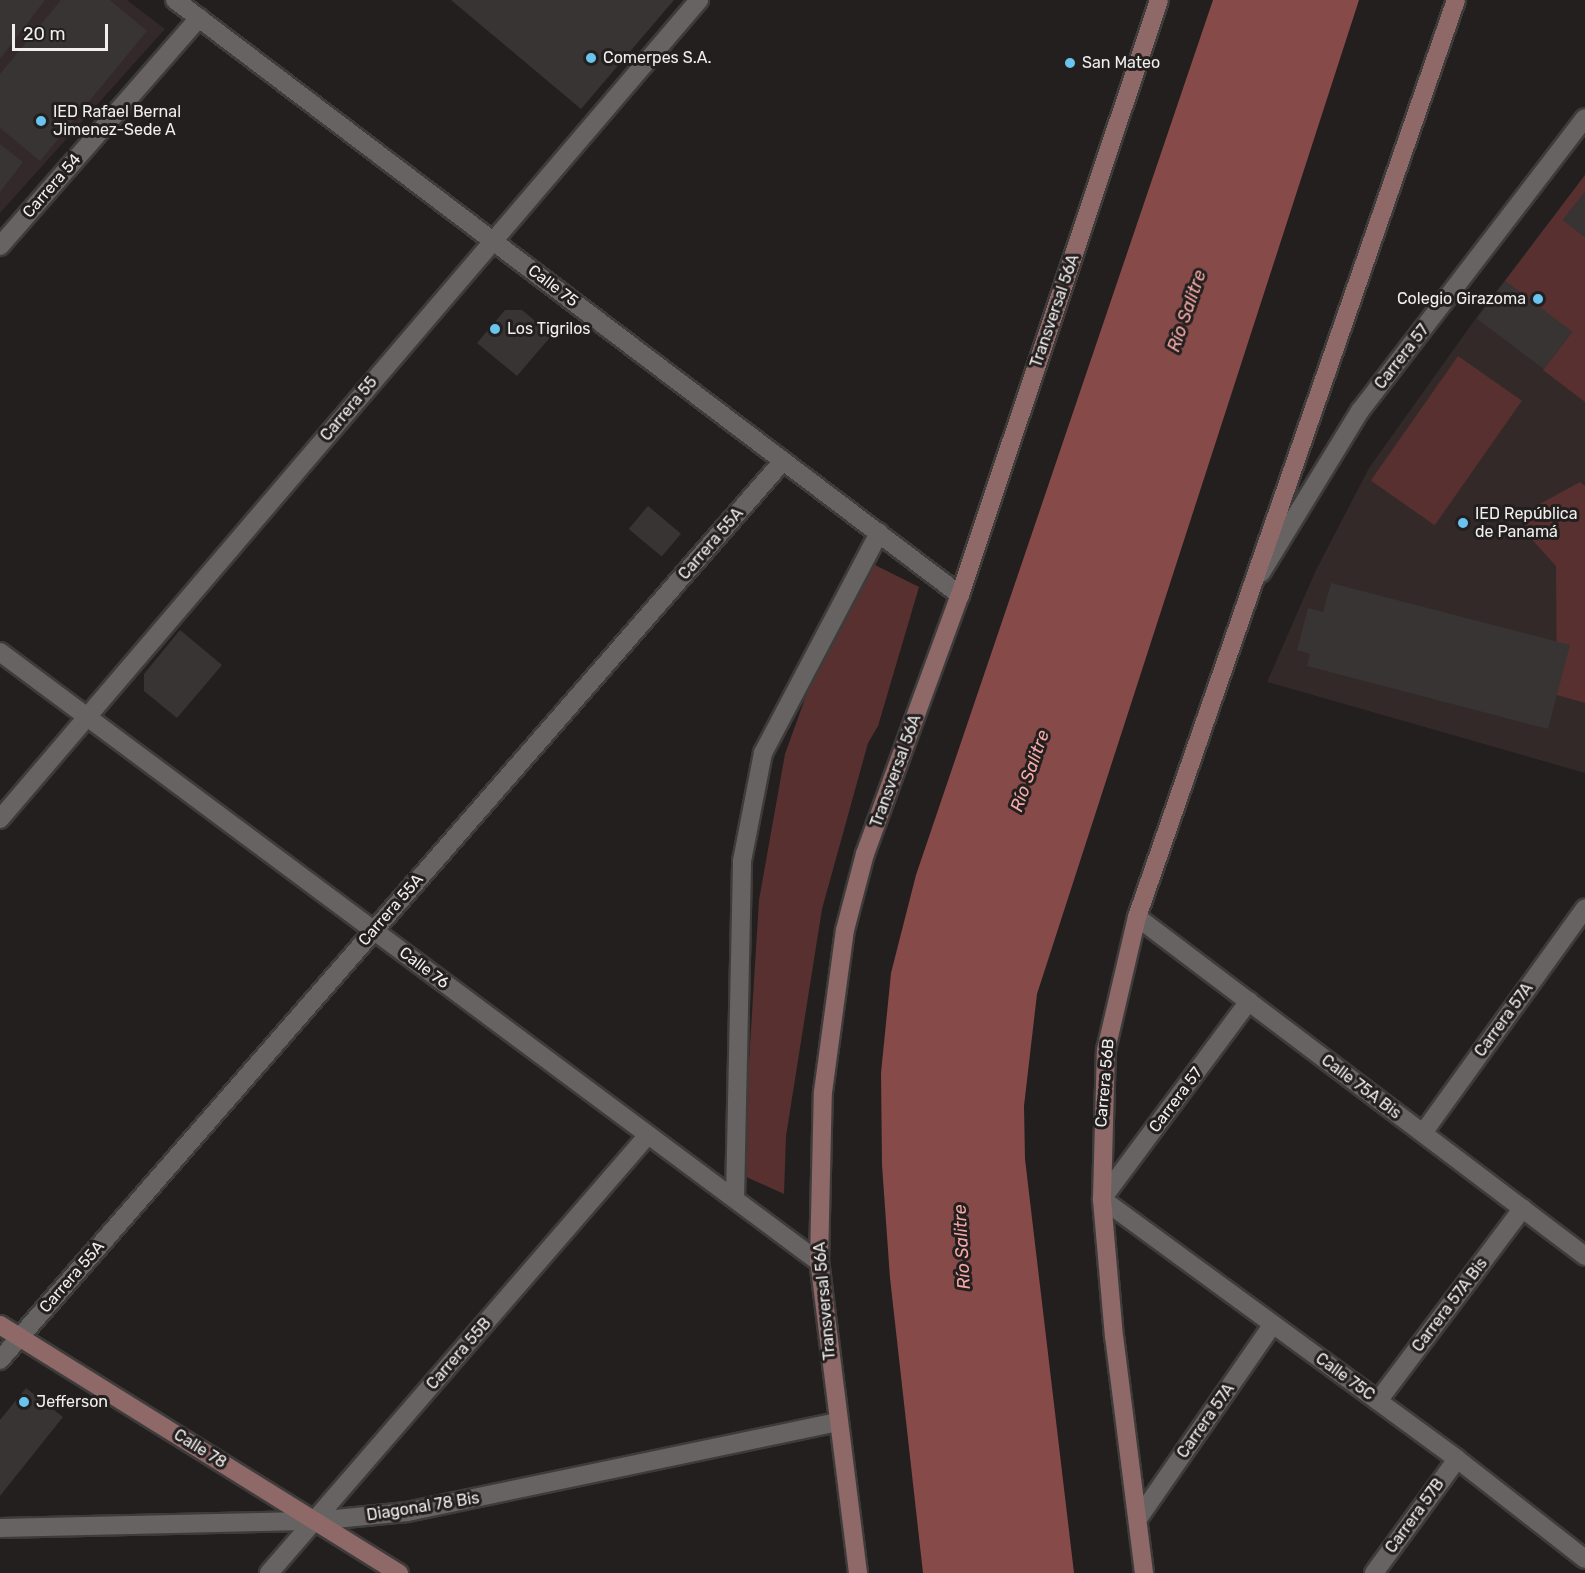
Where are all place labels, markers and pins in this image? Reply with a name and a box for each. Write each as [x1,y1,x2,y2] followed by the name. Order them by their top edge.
[603,48,711,68] place label: Comerpes S.A.
[584,51,598,65] marker: Comerpes S.A.
[1082,53,1160,73] place label: San Mateo
[1063,56,1077,70] marker: San Mateo
[53,102,181,140] place label: IED Rafael Bernal Jimenez-Sede A
[34,114,48,128] marker: IED Rafael Bernal Jimenez-Sede A
[1397,289,1526,309] place label: Colegio Girazoma
[1531,292,1545,306] marker: Colegio Girazoma
[507,319,591,339] place label: Los Tigrilos
[488,322,502,336] marker: Los Tigrilos
[1475,504,1577,542] place label: IED República de Panamá
[1456,516,1470,530] marker: IED República de Panamá
[36,1392,108,1412] place label: Jefferson
[17,1395,31,1409] marker: Jefferson

